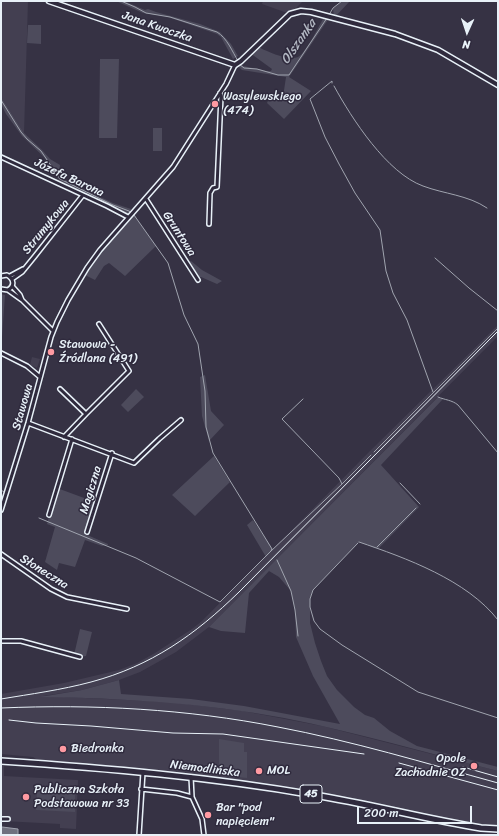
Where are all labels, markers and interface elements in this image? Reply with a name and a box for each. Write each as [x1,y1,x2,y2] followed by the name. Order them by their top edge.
[120,8,194,46] street label: Jana Kwoczka
[447,12,487,52] north arrow
[278,17,320,67] water label: Olszanka
[462,35,471,54] text: N
[223,90,301,118] place label: Wasylewskiego (474)
[210,99,220,109] marker: Wasylewskiego (474)
[32,156,106,200] street label: Józefa Barona
[20,197,72,257] street label: Strumykowa
[159,209,199,259] street label: Gruntowa
[59,338,137,366] place label: Stawowa - Źródlana (491)
[46,347,56,357] marker: Stawowa - Źródlana (491)
[10,382,36,432] street label: Stawowa
[77,464,105,516] street label: Magiczna
[17,551,71,593] street label: Słoneczna
[71,742,124,756] place label: Biedronka
[58,744,68,754] marker: Biedronka
[395,752,466,780] place label: Opole Zachodnie OZ
[169,758,241,780] street label: Niemodlińska
[469,761,479,771] marker: Opole Zachodnie OZ
[267,764,290,778] place label: MOL
[254,766,264,776] marker: MOL
[34,783,129,811] place label: Publiczna Szkoła Podstawowa nr 33
[300,785,322,803] road number: 45
[21,792,31,802] marker: Publiczna Szkoła Podstawowa nr 33
[359,798,474,824] scale bar
[216,801,274,829] place label: Bar "pod napięciem"
[364,802,398,824] text: 200 m
[203,810,213,820] marker: Bar "pod napięciem"

